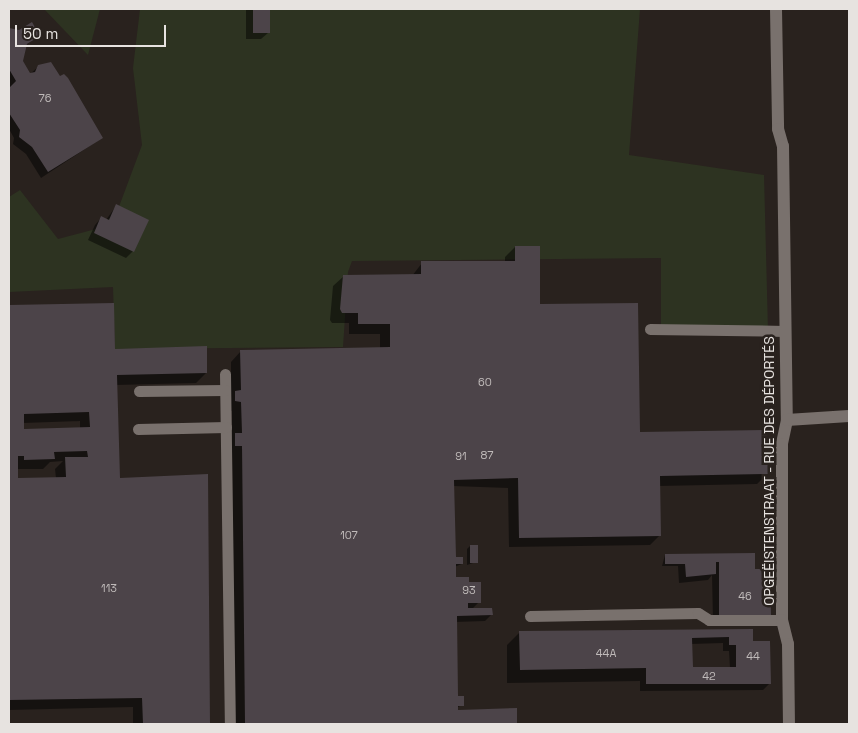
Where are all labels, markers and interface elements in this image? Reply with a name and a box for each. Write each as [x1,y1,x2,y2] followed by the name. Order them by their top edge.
[18,15,169,47] scale bar
[23,24,58,43] text: 50 m
[39,91,51,105] house number: 76
[761,336,777,606] street label: OPGEËISTENSTRAAT - RUE DES DÉPORTÉS
[478,375,492,389] house number: 60
[481,448,493,462] house number: 87
[455,449,467,463] house number: 91
[340,528,358,542] house number: 107
[101,581,117,595] house number: 113
[462,583,476,597] house number: 93
[738,589,752,603] house number: 46
[596,646,616,660] house number: 44A
[746,649,760,663] house number: 44
[702,669,716,683] house number: 42

